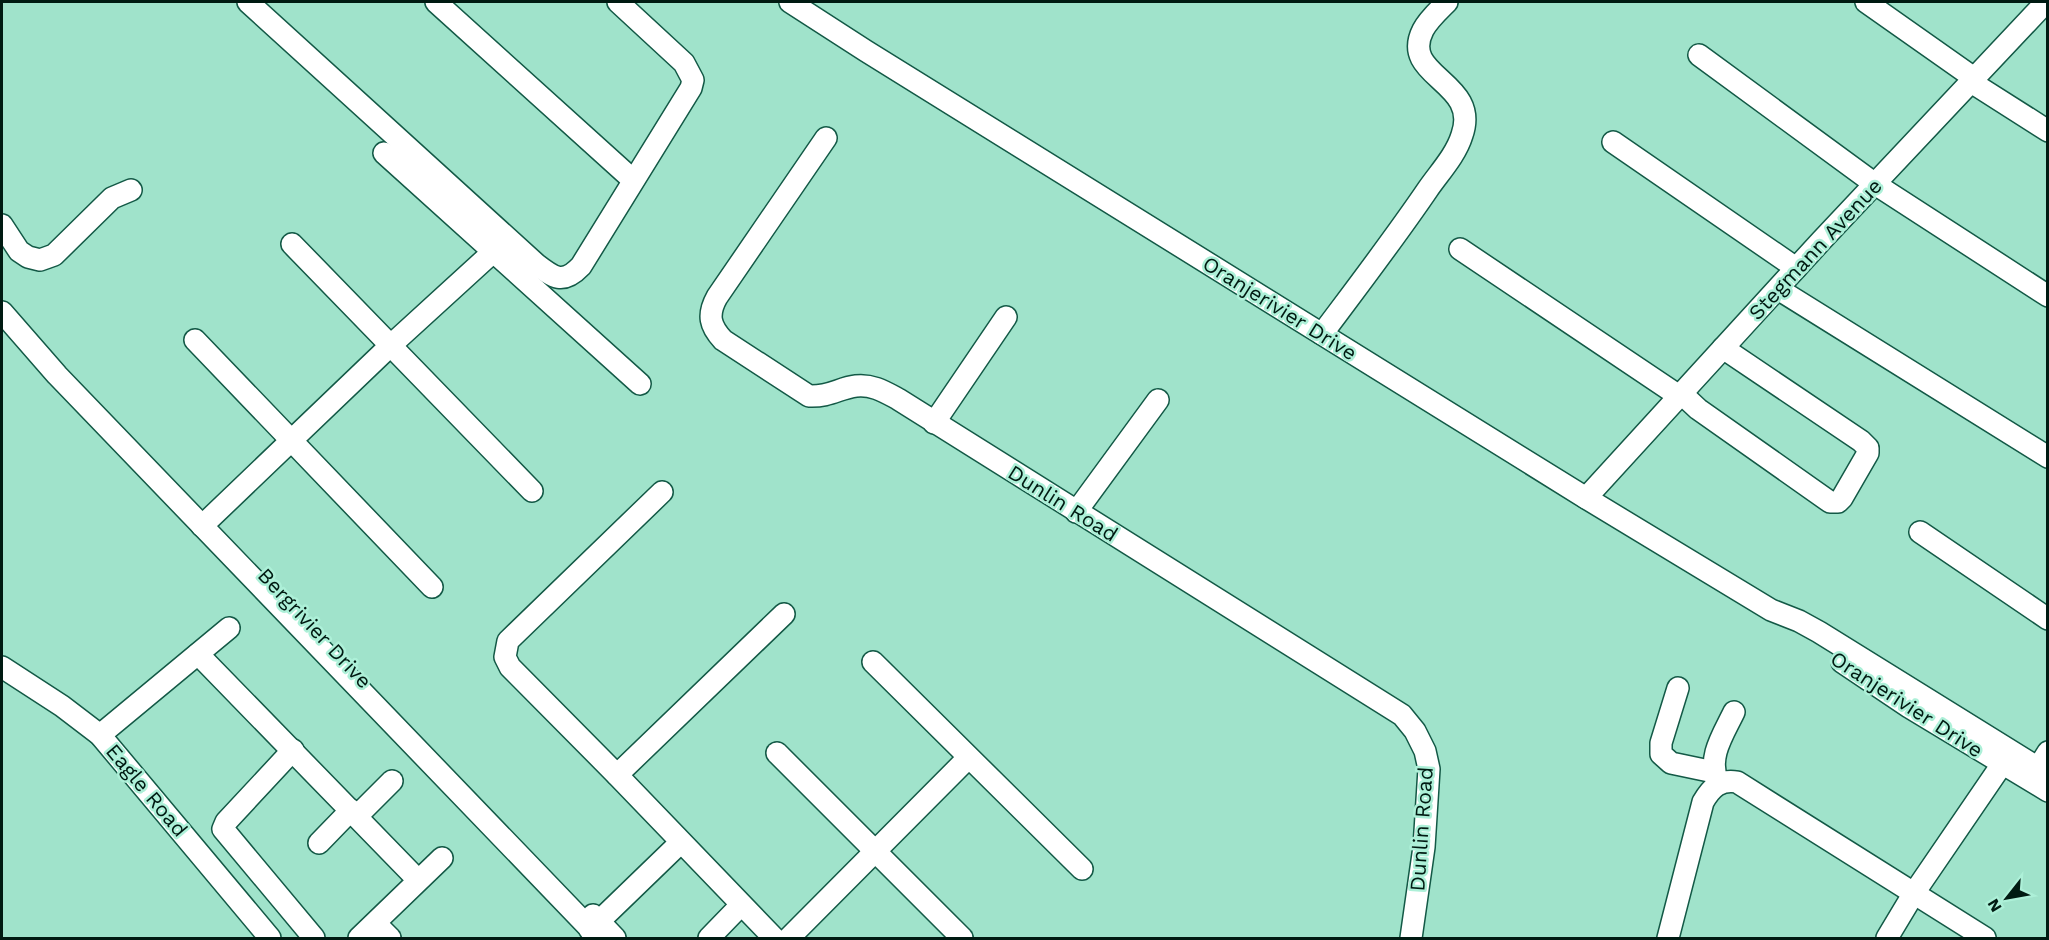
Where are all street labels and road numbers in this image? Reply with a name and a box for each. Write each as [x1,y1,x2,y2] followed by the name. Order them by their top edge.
[1743,173,1887,325] street label: Stegmann Avenue
[1198,251,1362,365] street label: Oranjerivier Drive
[1004,459,1122,547] street label: Dunlin Road
[253,563,377,693] street label: Bergrivier Drive
[1826,645,1988,763] street label: Oranjerivier Drive
[101,739,193,841] street label: Eagle Road
[1404,766,1438,892] street label: Dunlin Road

